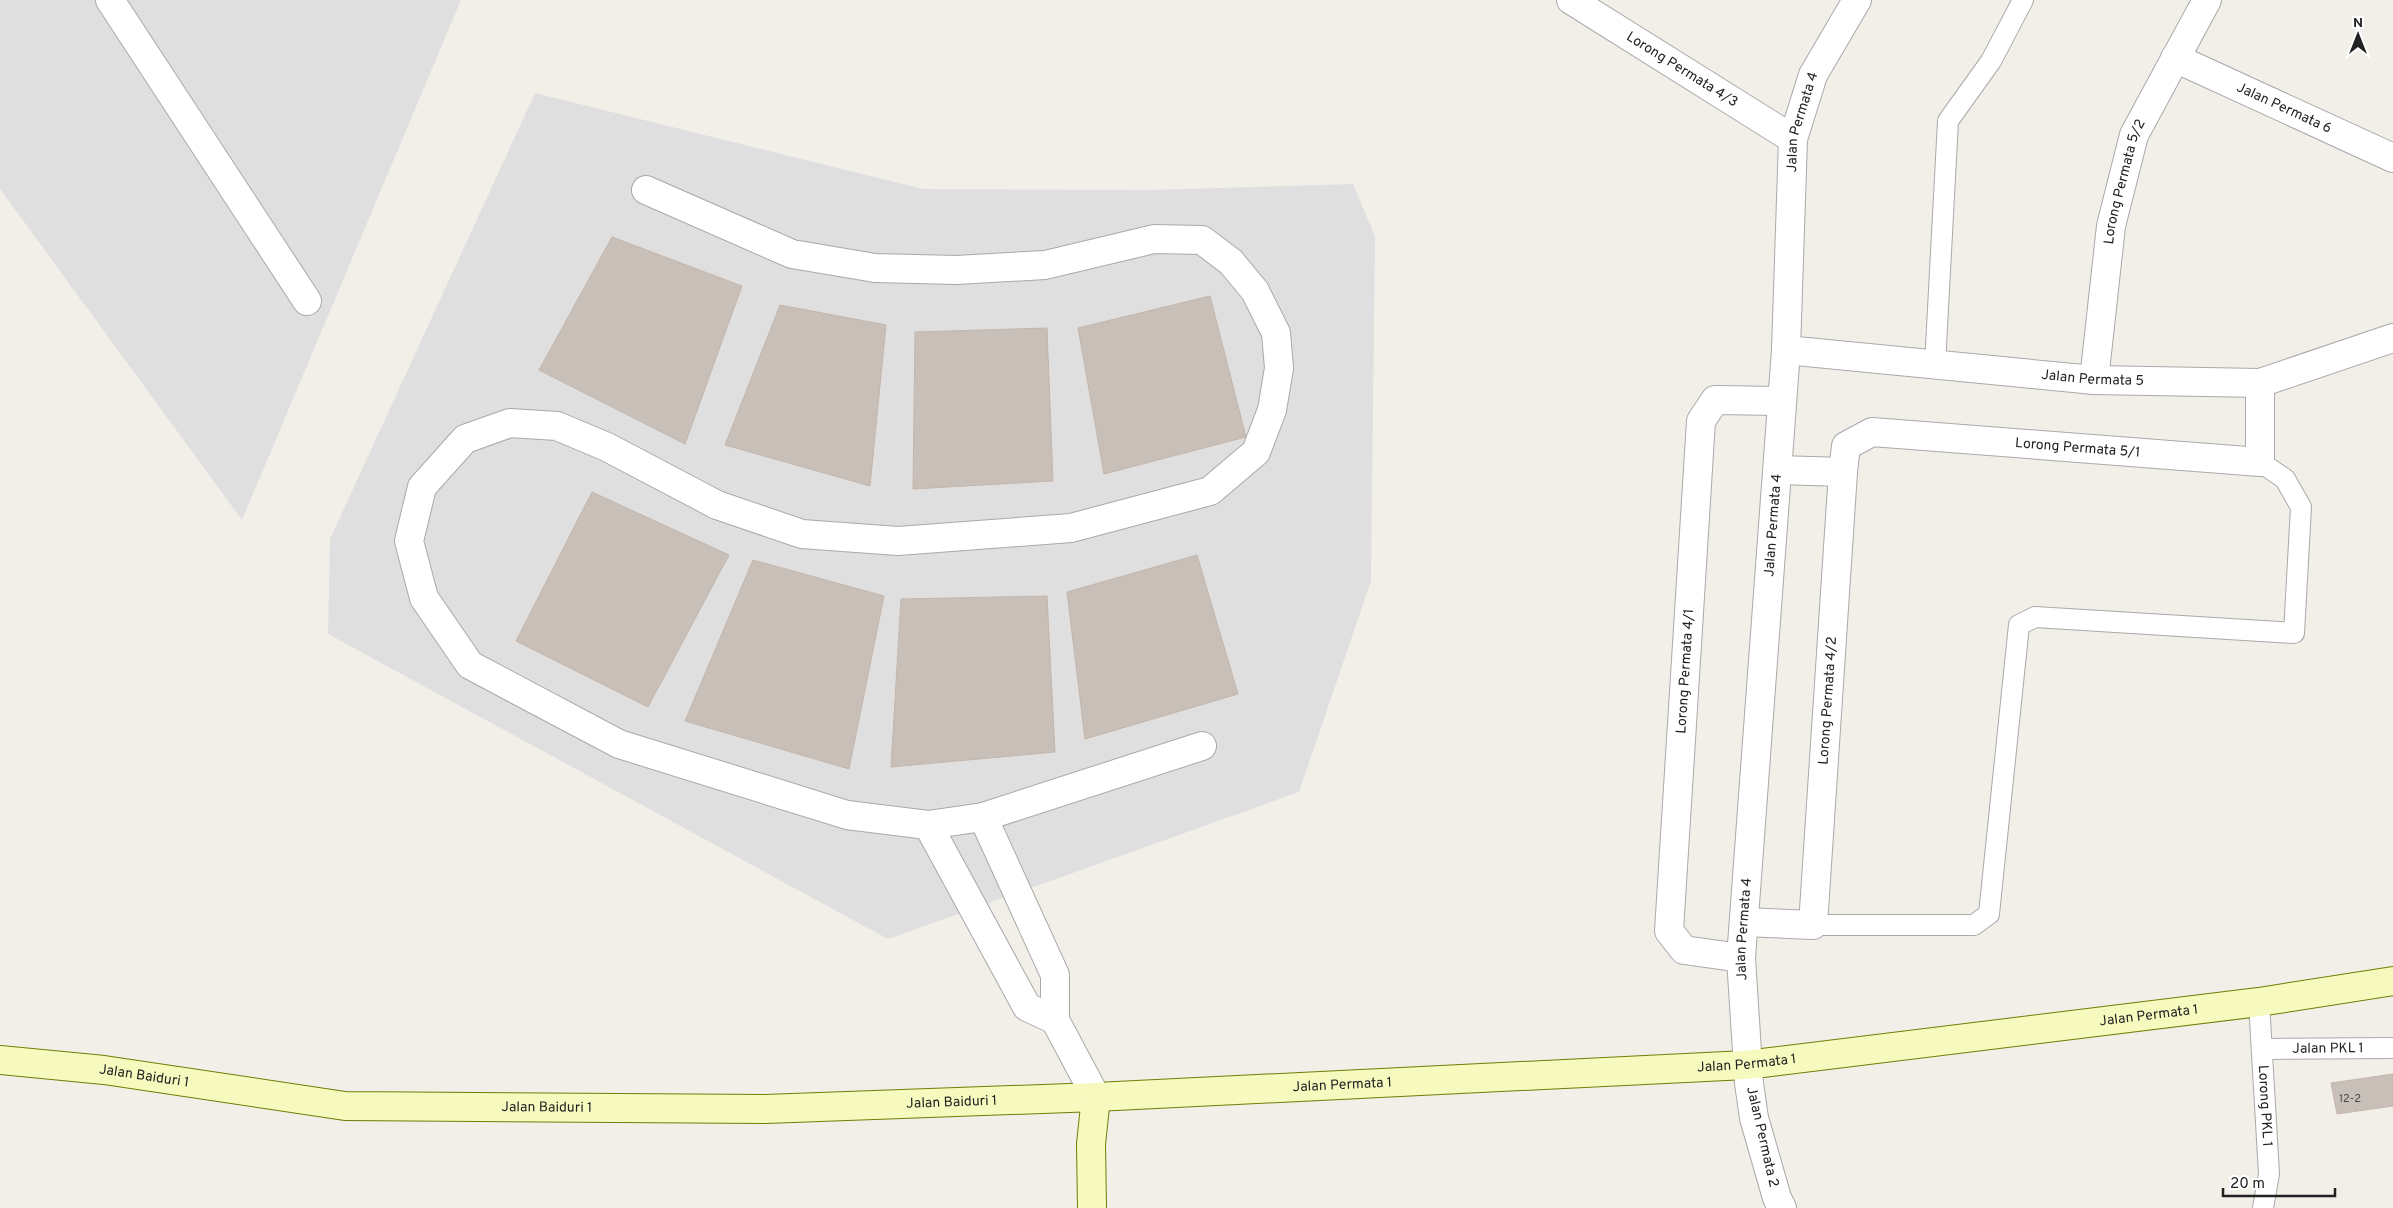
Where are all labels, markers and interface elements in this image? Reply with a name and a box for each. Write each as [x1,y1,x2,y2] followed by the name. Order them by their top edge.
[2333,10,2383,60] north arrow
[2353,15,2363,32] text: N
[1623,28,1741,111] street label: Lorong Permata 4/3
[1783,70,1822,173] street label: Jalan Permata 4
[2234,79,2334,137] street label: Jalan Permata 6
[2101,116,2149,245] street label: Lorong Permata 5/2
[2040,366,2144,389] street label: Jalan Permata 5
[2015,435,2141,461] street label: Lorong Permata 5/1
[1761,473,1785,577] street label: Jalan Permata 4
[1673,608,1698,734] street label: Lorong Permata 4/1
[1815,636,1841,765] street label: Lorong Permata 4/2
[1732,877,1755,981] street label: Jalan Permata 4
[2098,1001,2199,1030] street label: Jalan Permata 1
[2292,1040,2364,1057] street label: Jalan PKL 1
[1697,1050,1797,1076] street label: Jalan Permata 1
[98,1061,190,1091] street label: Jalan Baiduri 1
[2254,1064,2276,1147] street label: Lorong PKL 1
[1292,1074,1392,1096] street label: Jalan Permata 1
[1742,1085,1782,1189] street label: Jalan Permata 2
[906,1092,998,1112] street label: Jalan Baiduri 1
[2339,1092,2361,1106] house number: 12-2
[501,1099,592,1116] street label: Jalan Baiduri 1
[2223,1166,2336,1198] scale bar
[2230,1175,2265,1194] text: 20 m

